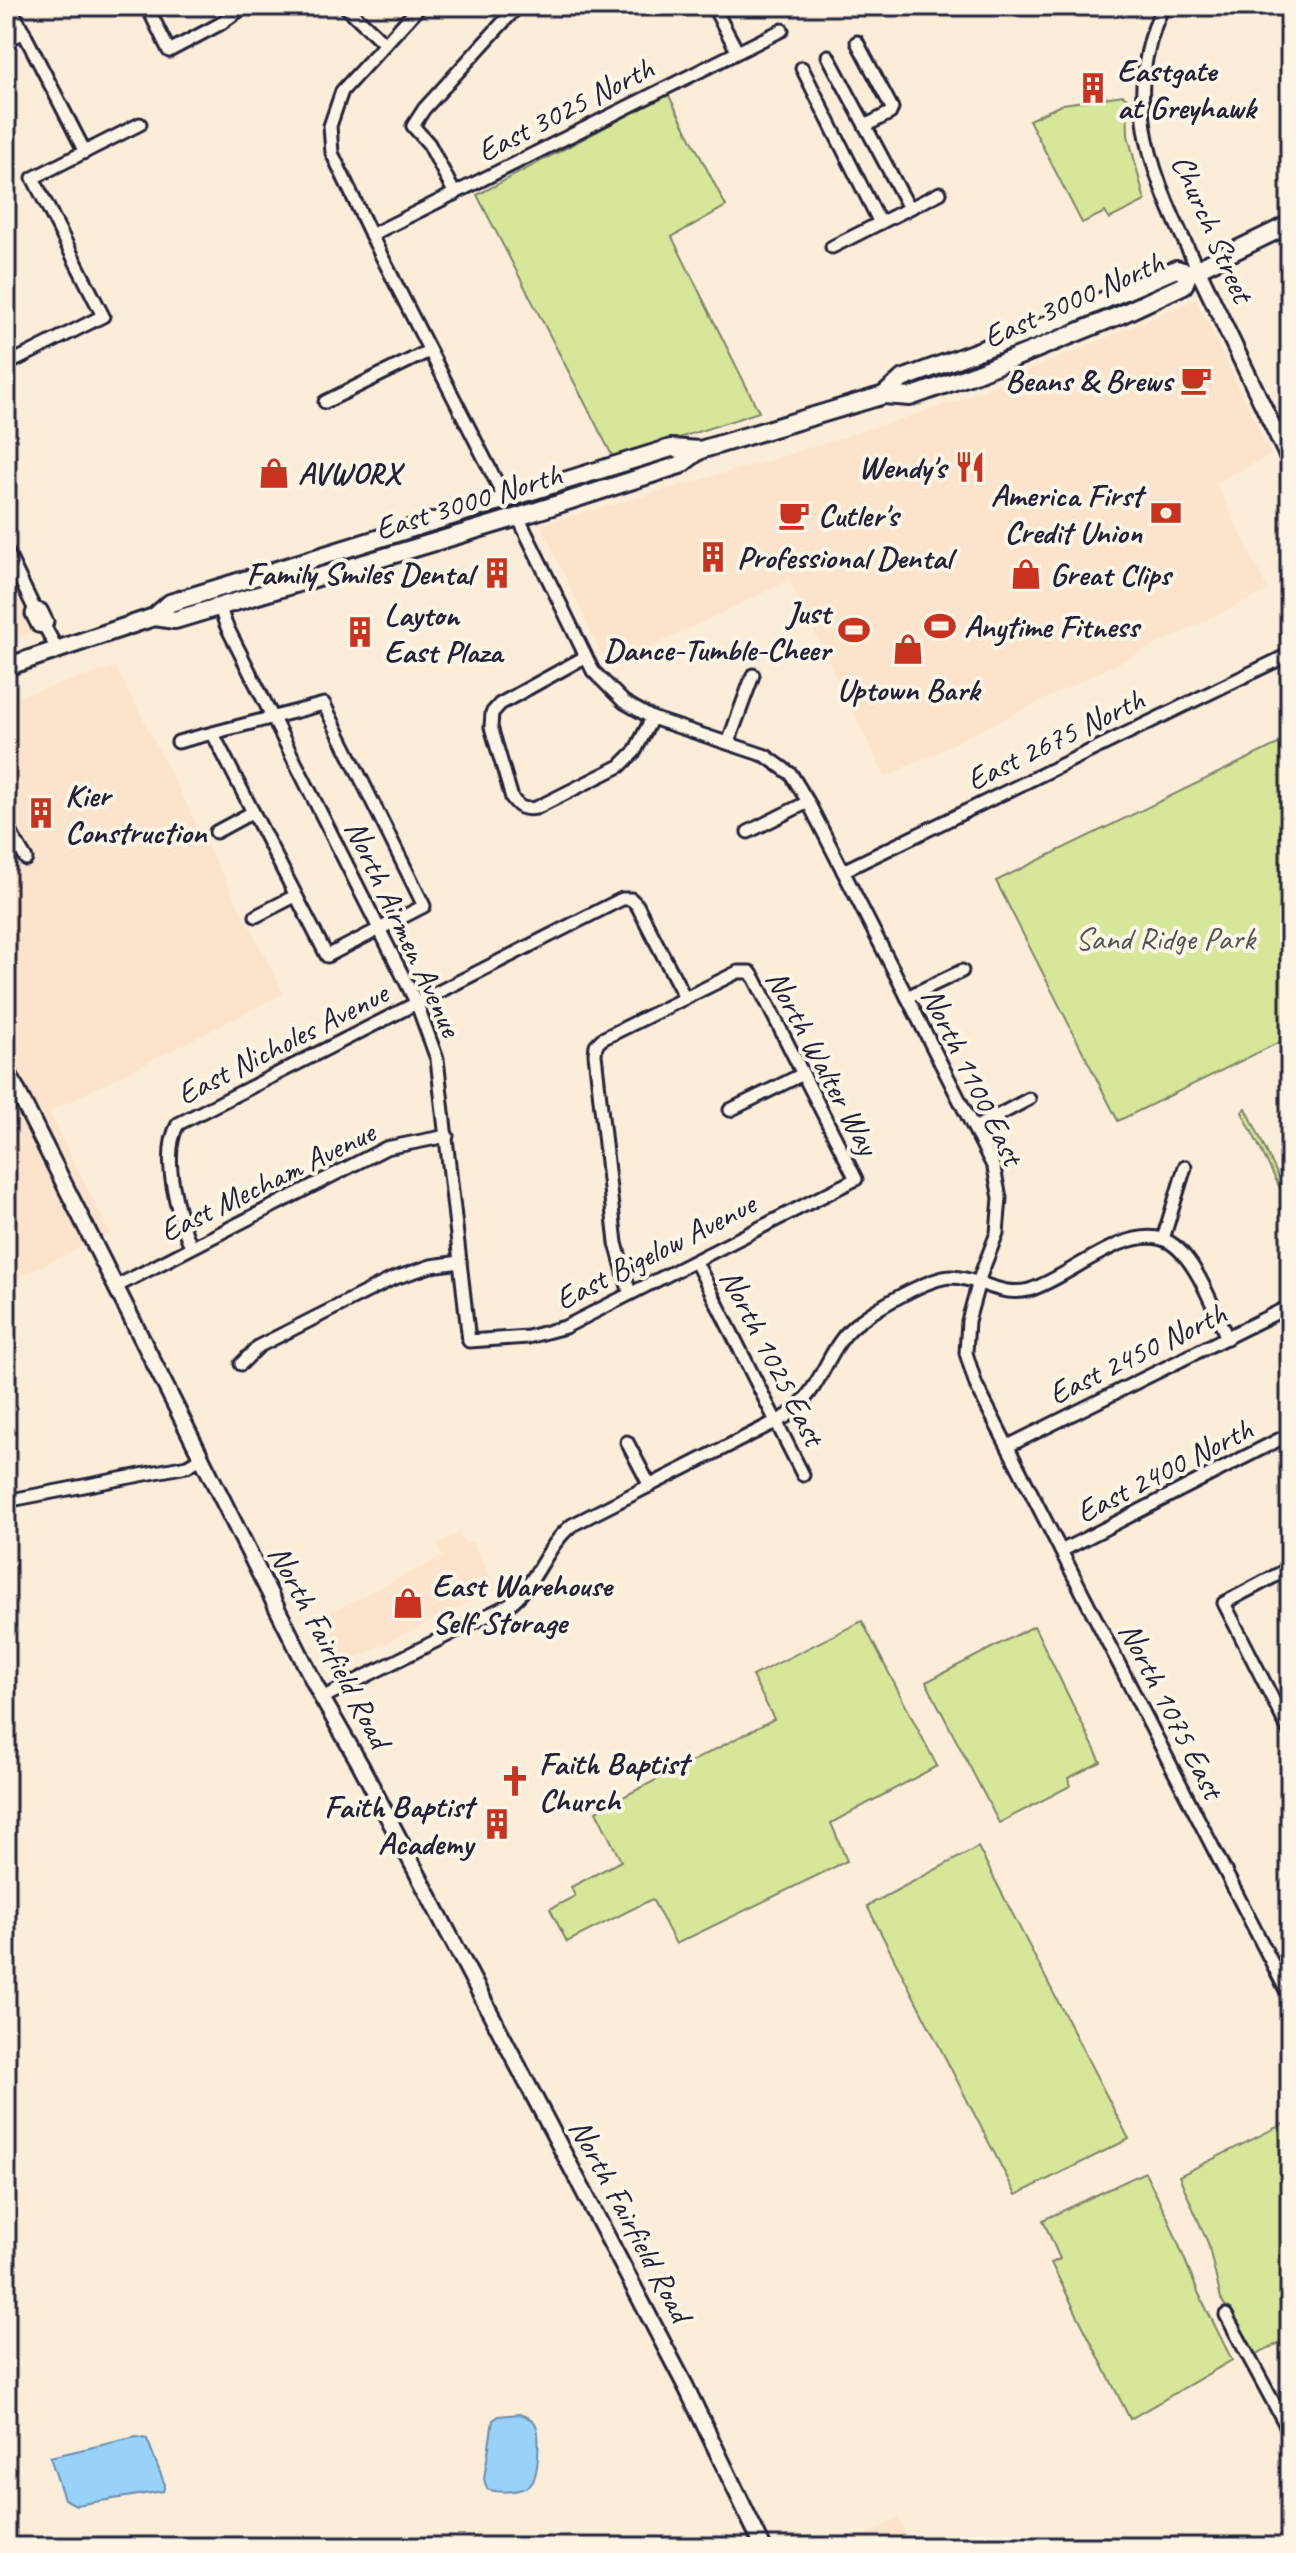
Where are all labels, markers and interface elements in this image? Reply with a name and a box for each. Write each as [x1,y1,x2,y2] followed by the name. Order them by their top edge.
[470,47,661,171] street label: East 3025 North
[1117,50,1259,128] place label: Eastgate at Greyhawk
[1076,71,1110,105] building icon: Eastgate at Greyhawk
[1162,148,1265,311] street label: Church Street
[977,241,1170,357] street label: East 3000 North
[1005,360,1175,401] place label: Beans & Brews
[1179,363,1213,397] cafe icon: Beans & Brews
[859,447,949,488] place label: Wendy's
[953,450,987,484] restaurant icon: Wendy's
[298,453,406,494] place label: AVWORX
[370,454,567,549] street label: East 3000 North
[257,456,291,490] shop icon: AVWORX
[991,475,1146,553] place label: America First Credit Union
[818,495,901,536] place label: Cutler's
[1149,496,1183,530] bank icon: America First Credit Union
[777,498,811,532] cafe icon: Cutler's
[737,537,958,578] place label: Professional Dental
[696,540,730,574] building icon: Professional Dental
[246,553,479,594] place label: Family Smiles Dental
[1050,554,1174,595] place label: Great Clips
[480,556,514,590] building icon: Family Smiles Dental
[1009,557,1043,591] shop icon: Great Clips
[603,592,833,670] place label: Just Dance-Tumble-Cheer
[384,594,505,672] place label: Layton East Plaza
[964,606,1142,647] place label: Anytime Fitness
[923,609,957,643] sports icon: Anytime Fitness
[837,613,871,647] sports icon: Just Dance-Tumble-Cheer
[343,615,377,649] building icon: Layton East Plaza
[891,632,925,666] shop icon: Uptown Bark
[837,669,982,710] place label: Uptown Bark
[960,679,1151,800] street label: East 2675 North
[65,775,208,853] place label: Kier Construction
[24,796,58,830] building icon: Kier Construction
[336,813,473,1045] street label: North Airmen Avenue
[1075,918,1257,959] park label: Sand Ridge Park
[757,963,890,1165] street label: North Walter Way
[170,971,397,1114] street label: East Nicholes Avenue
[912,981,1035,1175] street label: North 1100 East
[153,1110,384,1251] street label: East Mecham Avenue
[548,1182,765,1319] street label: East Bigelow Avenue
[711,1262,836,1455] street label: North 1025 East
[1042,1293,1233,1414] street label: East 2450 North
[1069,1408,1260,1532] street label: East 2400 North
[259,1538,402,1759] street label: North Fairfield Road
[432,1565,614,1643] place label: East Warehouse Self Storage
[391,1586,425,1620] shop icon: East Warehouse Self Storage
[1110,1615,1235,1808] street label: North 1075 East
[539,1743,692,1821] place label: Faith Baptist Church
[498,1764,532,1798] church icon: Faith Baptist Church
[324,1786,477,1864] place label: Faith Baptist Academy
[480,1807,514,1841] building icon: Faith Baptist Academy
[560,2112,703,2333] street label: North Fairfield Road

